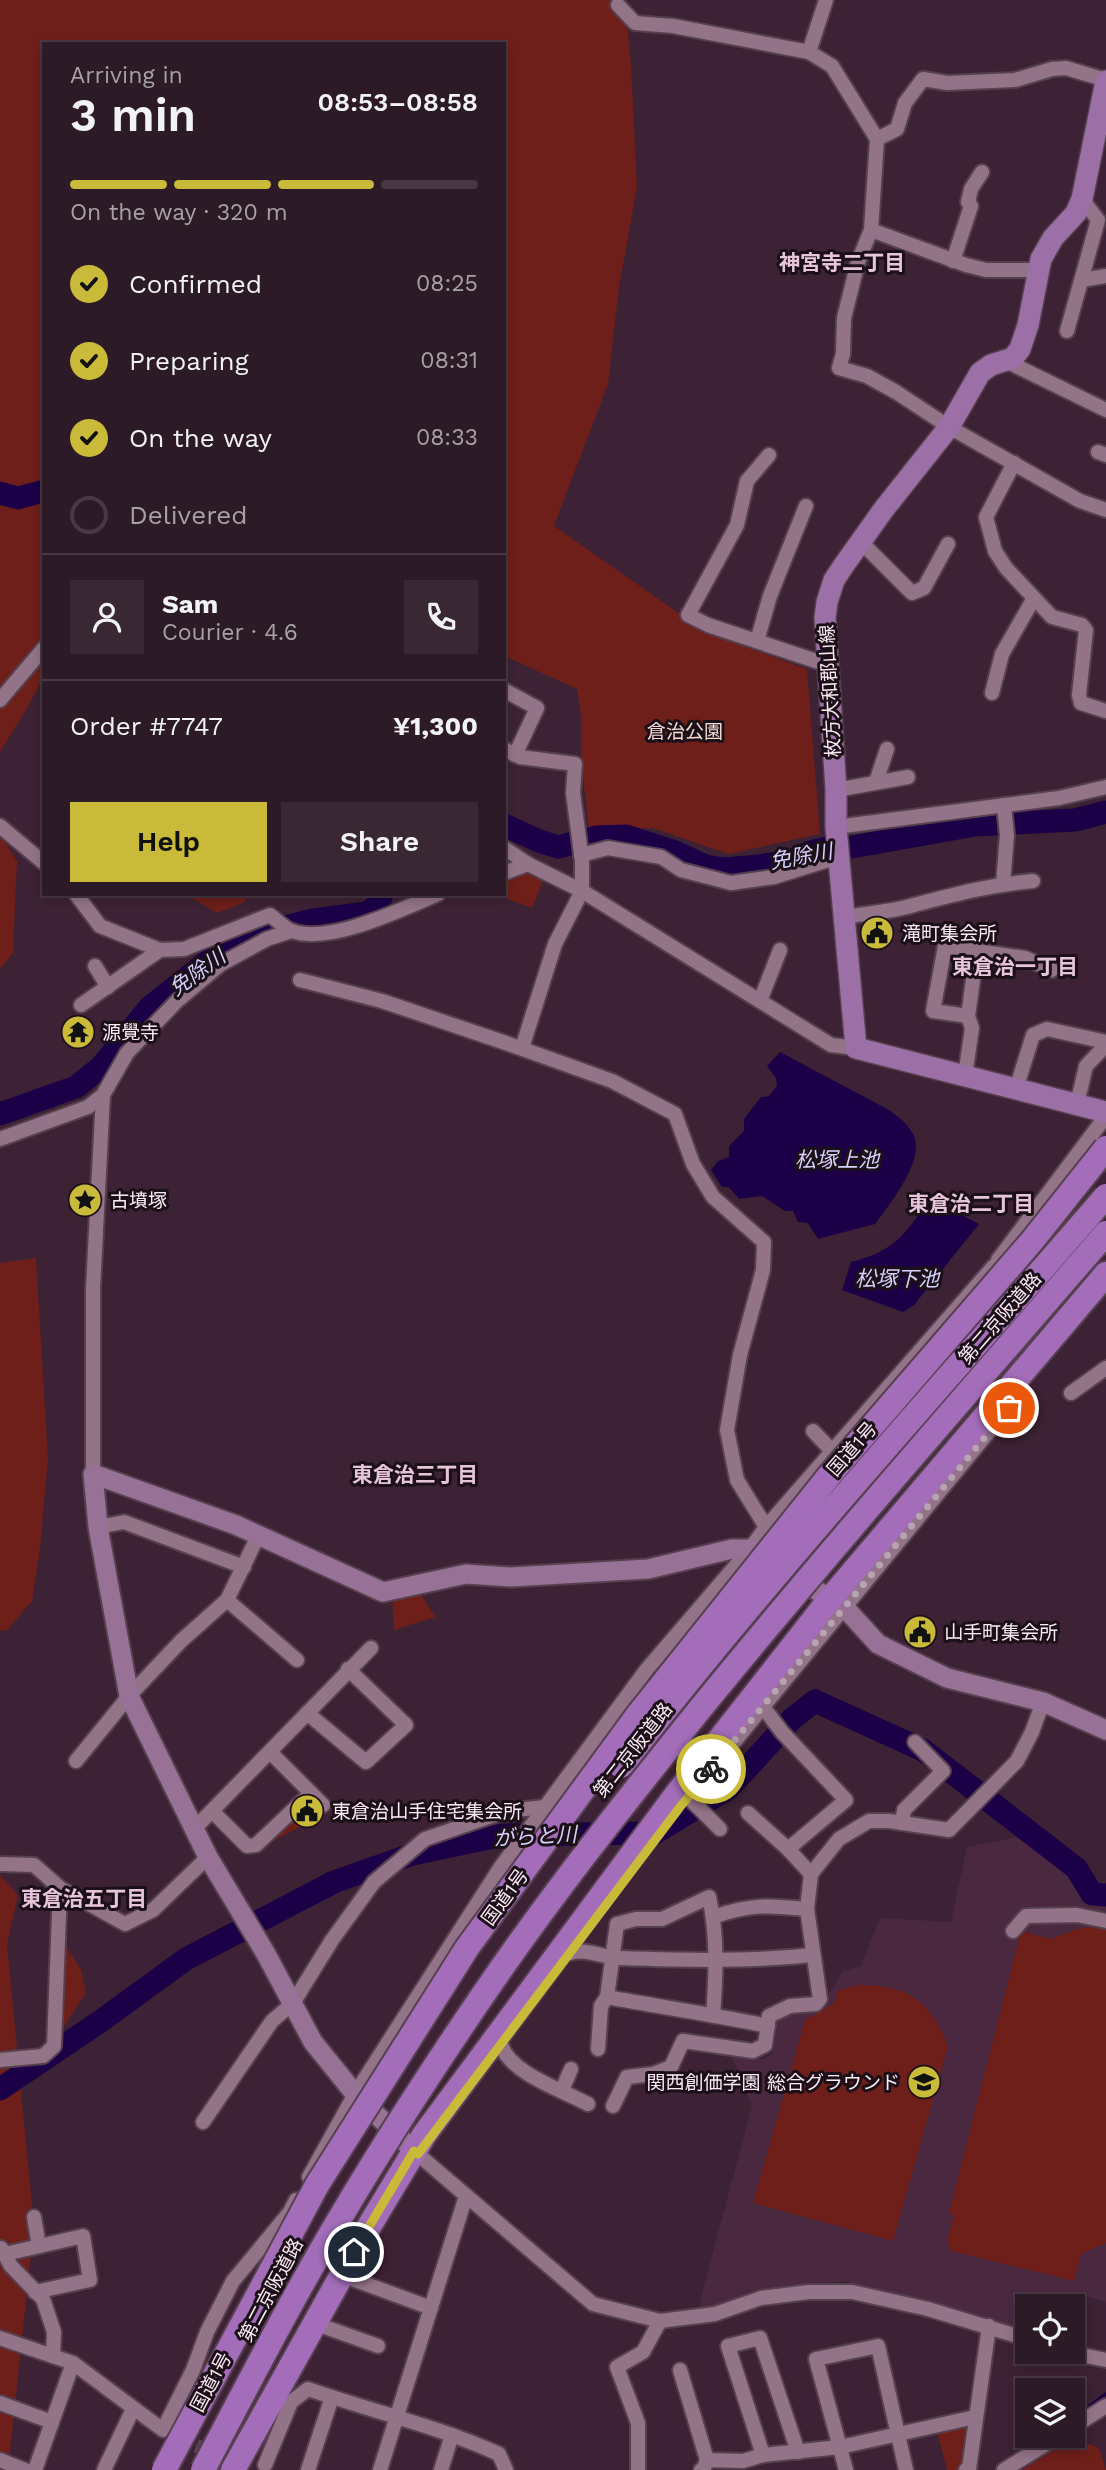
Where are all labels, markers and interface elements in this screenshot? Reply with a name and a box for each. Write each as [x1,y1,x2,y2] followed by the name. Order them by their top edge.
[70,62,183,89] text: Arriving in
[317,87,478,117] text: 08:53–08:58
[70,88,196,142] text: 3 min
[70,199,288,226] text: On the way · 320 m
[779,250,905,275] district label: 神宮寺二丁目
[70,265,108,303] icon: check
[129,269,262,299] text: Confirmed
[416,270,478,297] text: 08:25
[70,342,108,380] icon: check
[129,346,249,376] text: Preparing
[420,347,478,374] text: 08:31
[70,419,108,457] icon: check
[129,423,272,453] text: On the way
[416,424,478,451] text: 08:33
[129,500,248,530] text: Delivered
[70,580,144,654] button: person
[404,580,478,654] button: phone
[162,589,218,619] text: Sam
[162,619,298,646] text: Courier · 4.6
[815,624,845,758] street label: 枚方大和郡山線
[70,711,223,741] text: Order #7747
[393,711,478,741] text: ¥1,300
[647,720,723,743] park label: 倉治公園
[70,802,267,882] button: Help
[281,802,478,882] button: Share
[768,838,836,874] water label: 免除川
[858,914,896,952] public building icon: 滝町集会所
[902,922,997,945] place label: 滝町集会所
[164,942,231,1001] water label: 免除川
[952,954,1078,979] district label: 東倉治一丁目
[59,1013,97,1051] temple icon: 源覺寺
[102,1021,159,1044] place label: 源覺寺
[795,1147,881,1172] water label: 松塚上池
[66,1181,104,1219] place icon: 古墳塚
[110,1189,167,1212] place label: 古墳塚
[908,1191,1034,1216] district label: 東倉治二丁目
[855,1266,941,1291] water label: 松塚下池
[954,1267,1046,1369] street label: 第二京阪道路
[979,1378,1039,1438] pin
[990,1389,1028,1427] icon: bag
[822,1417,882,1481] street label: 国道1号
[352,1462,478,1487] district label: 東倉治三丁目
[901,1613,939,1651] public building icon: 山手町集会所
[944,1621,1058,1644] place label: 山手町集会所
[589,1698,677,1802] street label: 第二京阪道路
[676,1734,746,1804] courier
[692,1750,730,1788] icon: bike
[288,1792,326,1830] public building icon: 東倉治山手住宅集会所
[332,1800,522,1823] place label: 東倉治山手住宅集会所
[492,1821,580,1851] water label: がらと川
[477,1864,533,1930] street label: 国道1号
[21,1886,147,1911] district label: 東倉治五丁目
[905,2063,943,2101] school or university icon: 関西創価学園 総合グラウンド
[647,2071,900,2094] place label: 関西創価学園 総合グラウンド
[324,2222,384,2282] pin
[335,2233,373,2271] icon: home
[234,2234,308,2346] street label: 第二京阪道路
[1015,2294,1085,2448] map controls
[1015,2294,1085,2364] button: locate
[186,2348,236,2416] street label: 国道1号
[1015,2378,1085,2448] button: layers

